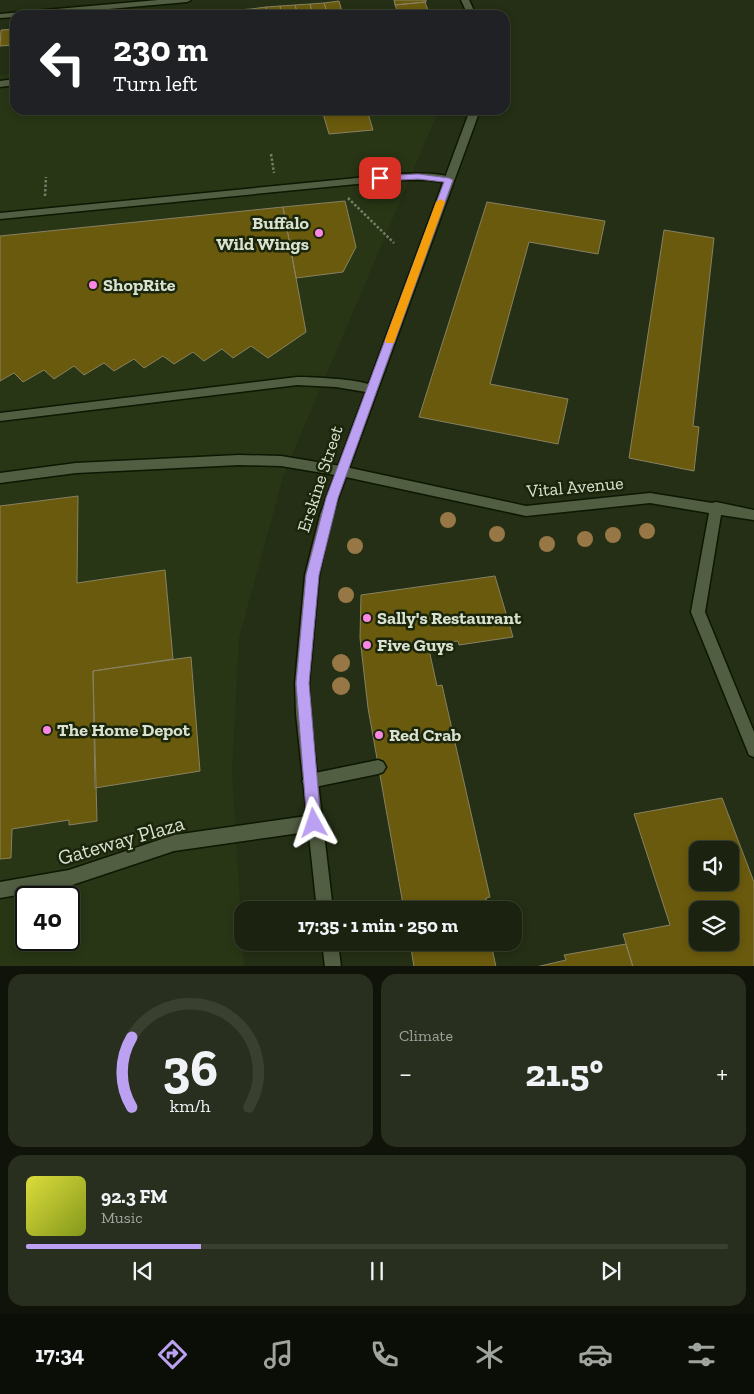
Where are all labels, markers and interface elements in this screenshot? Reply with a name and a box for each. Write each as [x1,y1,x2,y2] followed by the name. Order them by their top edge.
[113,28,208,70] text: 230 m
[30,30,95,95] icon: left
[113,70,197,97] text: Turn left
[359,157,401,199] pin
[366,164,394,192] icon: arrive
[216,212,310,255] place label: Buffalo Wild Wings
[313,227,325,239] marker: Buffalo Wild Wings
[103,274,176,296] place label: ShopRite
[87,279,99,291] marker: ShopRite
[292,423,348,535] street label: Erskine Street
[525,472,624,502] street label: Vital Avenue
[377,607,522,629] place label: Sally's Restaurant
[361,612,373,624] marker: Sally's Restaurant
[377,634,454,656] place label: Five Guys
[361,639,373,651] marker: Five Guys
[57,719,191,741] place label: The Home Depot
[41,724,53,736] marker: The Home Depot
[389,724,461,746] place label: Red Crab
[373,729,385,741] marker: Red Crab
[287,796,339,848] position arrow
[55,810,187,870] street label: Gateway Plaza
[689,841,739,951] map controls
[689,841,739,891] button: sound
[15,886,80,951] speed limit sign: 40
[689,901,739,951] button: layers
[298,914,458,937] text: 17:35 · 1 min · 250 m
[399,1026,453,1045] text: Climate
[163,1037,218,1099] text: 36
[525,1050,603,1096] text: 21.5°
[399,1057,412,1090] text: −
[716,1057,728,1090] text: +
[170,1095,211,1117] text: km/h
[101,1185,167,1208] text: 92.3 FM
[101,1208,143,1227] text: Music
[129,1257,157,1285] icon: previous
[363,1257,391,1285] icon: pause
[597,1257,625,1285] icon: next
[155,1337,190,1372] icon: directions
[261,1337,296,1372] icon: music
[367,1337,402,1372] icon: phone
[472,1337,507,1372] icon: climate
[578,1337,613,1372] icon: car
[684,1337,719,1372] icon: filters
[35,1341,84,1368] text: 17:34

